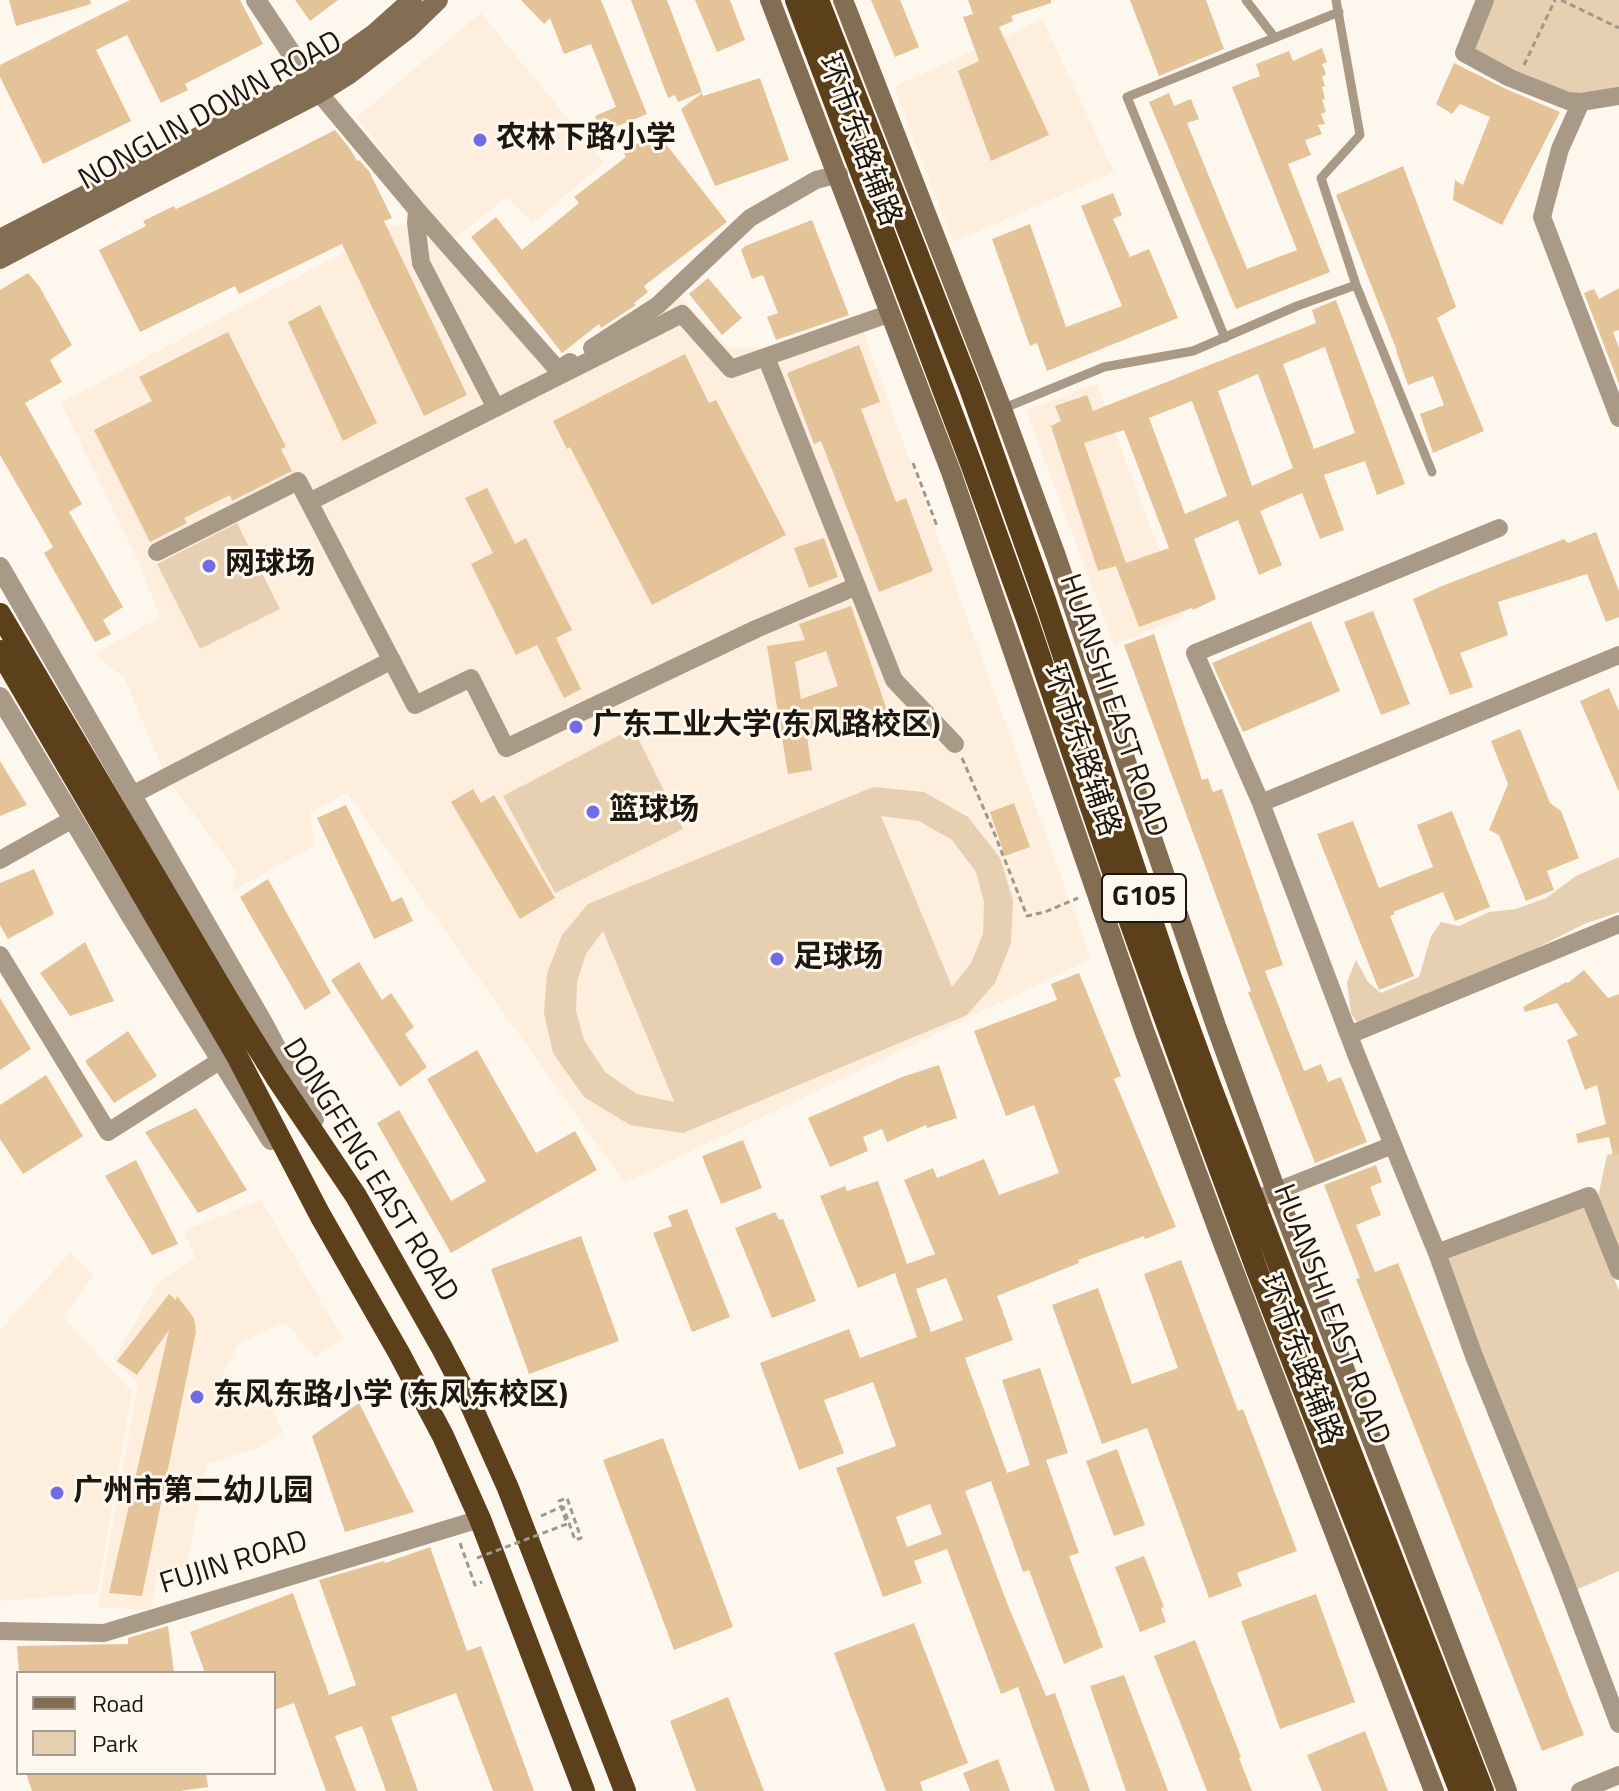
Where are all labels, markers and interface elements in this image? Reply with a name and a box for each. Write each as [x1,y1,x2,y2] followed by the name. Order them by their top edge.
[73,25,349,199] street label: NONGLIN DOWN ROAD
[809,51,907,231] street label: 环市东路辅路
[496,122,676,158] place label: 农林下路小学
[471,131,489,149] marker: 农林下路小学
[225,548,315,584] place label: 网球场
[200,557,218,575] marker: 网球场
[1050,570,1174,842] street label: HUANSHI EAST ROAD
[1034,660,1126,842] street label: 环市东路辅路
[592,709,940,745] place label: 广东工业大学(东风路校区)
[567,718,585,736] marker: 广东工业大学(东风路校区)
[609,794,699,830] place label: 篮球场
[584,803,602,821] marker: 篮球场
[1102,874,1186,922] road number: G105
[793,941,883,977] place label: 足球场
[768,950,786,968] marker: 足球场
[273,1033,465,1309] street label: DONGFENG EAST ROAD
[1264,1180,1396,1450] street label: HUANSHI EAST ROAD
[1250,1270,1348,1450] street label: 环市东路辅路
[213,1379,568,1415] place label: 东风东路小学 (东风东校区)
[188,1388,206,1406] marker: 东风东路小学 (东风东校区)
[73,1475,313,1511] place label: 广州市第二幼儿园
[48,1484,66,1502] marker: 广州市第二幼儿园
[156,1524,312,1604] street label: FUJIN ROAD
[16,1671,276,1775] legend
[92,1685,144,1721] text: Road
[92,1725,138,1761] text: Park

